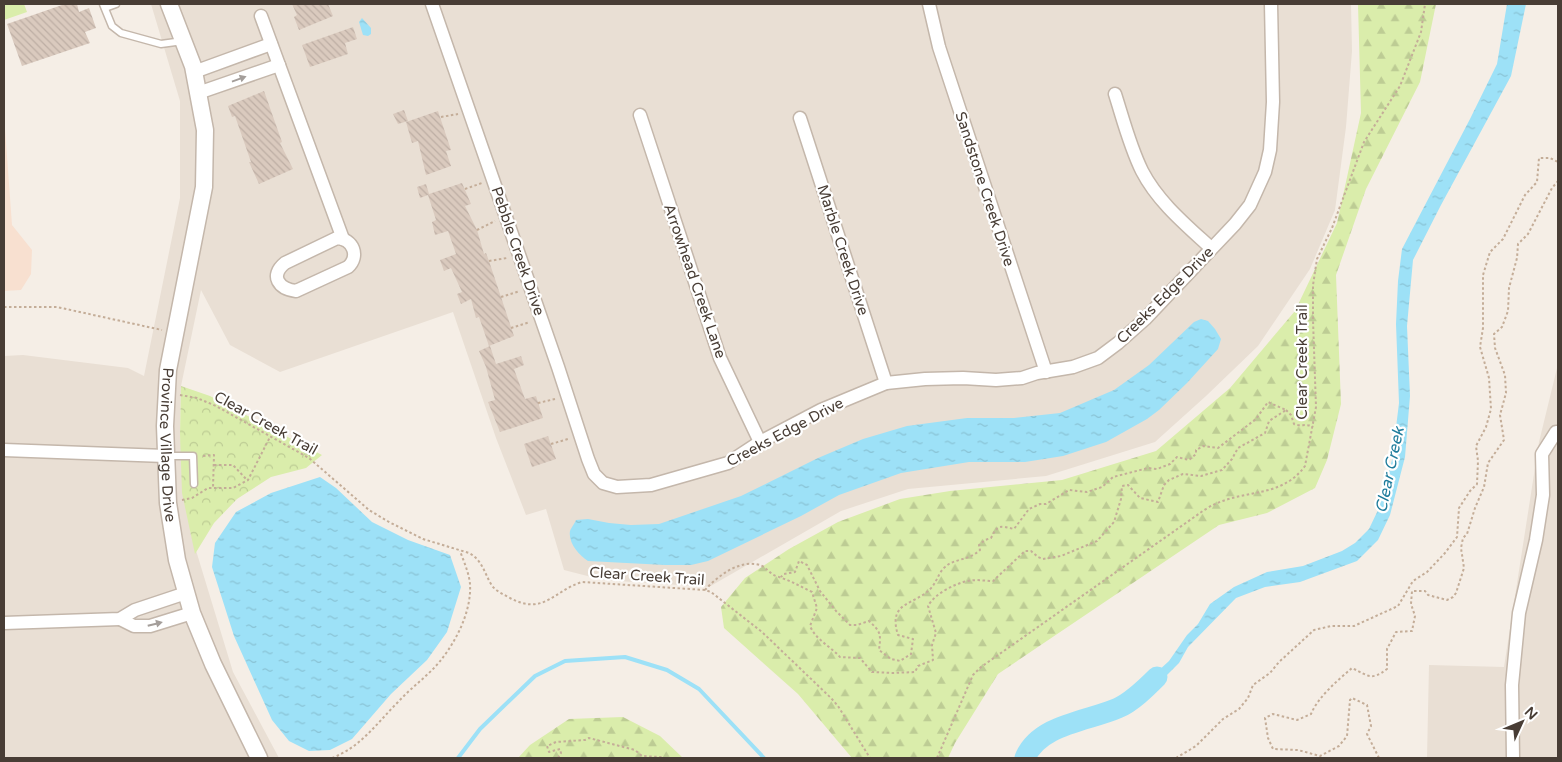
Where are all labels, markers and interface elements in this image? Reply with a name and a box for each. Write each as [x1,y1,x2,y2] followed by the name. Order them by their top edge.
[231,75,246,82] one-way arrow
[951,109,1019,269] street label: Sandstone Creek Drive
[813,182,873,318] street label: Marble Creek Drive
[487,184,549,318] street label: Pebble Creek Drive
[660,201,730,361] street label: Arrowhead Creek Lane
[1113,243,1217,347] street label: Creeks Edge Drive
[1293,304,1311,420] street label: Clear Creek Trail
[156,367,180,523] street label: Province Village Drive
[211,387,321,459] street label: Clear Creek Trail
[724,394,846,470] street label: Creeks Edge Drive
[1371,424,1409,515] water label: Clear Creek
[589,563,705,589] street label: Clear Creek Trail
[148,620,163,628] one-way arrow
[1497,697,1547,747] north arrow
[1521,703,1541,723] text: N

